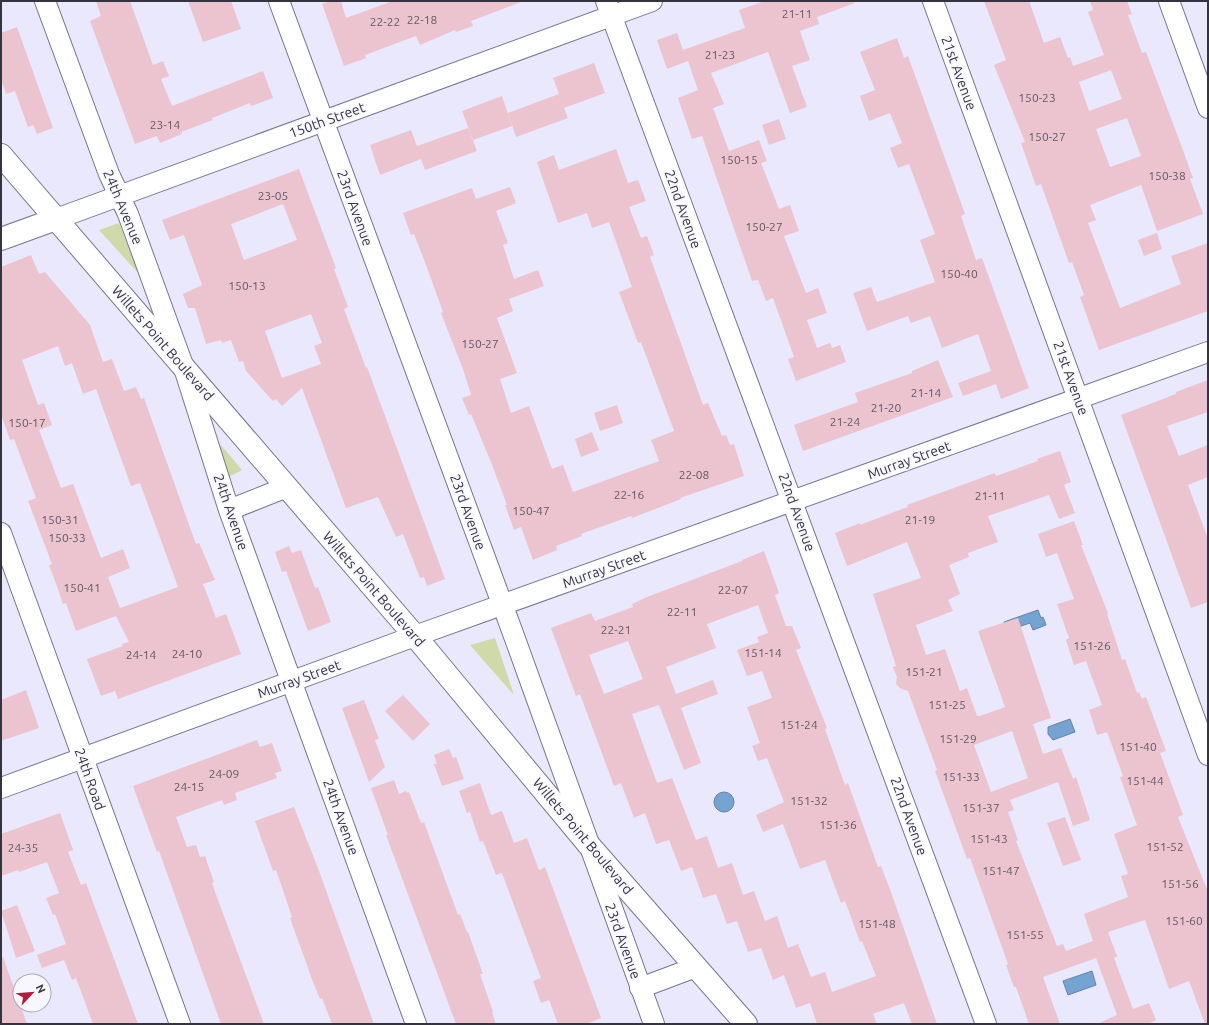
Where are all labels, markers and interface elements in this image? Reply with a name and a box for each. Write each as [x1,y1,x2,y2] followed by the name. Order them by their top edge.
[782,7,812,20] house number: 21-11
[407,13,437,26] house number: 22-18
[370,15,400,28] house number: 22-22
[938,34,980,112] street label: 21st Avenue
[705,48,735,61] house number: 21-23
[1018,91,1056,104] house number: 150-23
[287,99,368,141] street label: 150th Street
[150,118,180,131] house number: 23-14
[1028,130,1066,143] house number: 150-27
[720,153,758,166] house number: 150-15
[100,167,146,247] street label: 24th Avenue
[334,168,376,248] street label: 23rd Avenue
[661,168,705,250] street label: 22nd Avenue
[1148,169,1186,182] house number: 150-38
[258,189,288,202] house number: 23-05
[745,220,783,233] house number: 150-27
[940,267,978,280] house number: 150-40
[228,279,266,292] house number: 150-13
[109,282,217,404] street label: Willets Point Boulevard
[461,337,499,350] house number: 150-27
[1050,339,1092,417] street label: 21st Avenue
[911,386,941,399] house number: 21-14
[871,401,901,414] house number: 21-20
[830,415,860,428] house number: 21-24
[8,416,46,429] house number: 150-17
[865,437,953,482] street label: Murray Street
[679,468,709,481] house number: 22-08
[775,471,819,553] street label: 22nd Avenue
[210,472,252,552] street label: 24th Avenue
[447,472,489,552] street label: 23rd Avenue
[614,488,644,501] house number: 22-16
[975,489,1005,502] house number: 21-11
[512,504,550,517] house number: 150-47
[41,513,79,526] house number: 150-31
[905,513,935,526] house number: 21-19
[320,528,428,650] street label: Willets Point Boulevard
[48,531,86,544] house number: 150-33
[560,546,648,591] street label: Murray Street
[63,581,101,594] house number: 150-41
[718,583,748,596] house number: 22-07
[667,605,697,618] house number: 22-11
[601,623,631,636] house number: 22-21
[1073,639,1111,652] house number: 151-26
[744,646,782,659] house number: 151-14
[172,647,202,660] house number: 24-10
[126,648,156,661] house number: 24-14
[255,656,343,701] street label: Murray Street
[905,665,943,678] house number: 151-21
[928,698,966,711] house number: 151-25
[780,718,818,731] house number: 151-24
[939,732,977,745] house number: 151-29
[1119,740,1157,753] house number: 151-40
[71,746,109,812] street label: 24th Road
[209,767,239,780] house number: 24-09
[942,770,980,783] house number: 151-33
[1126,774,1164,787] house number: 151-44
[530,775,636,897] street label: Willets Point Boulevard
[887,775,931,857] street label: 22nd Avenue
[320,777,362,857] street label: 24th Avenue
[174,780,204,793] house number: 24-15
[790,794,828,807] house number: 151-32
[962,801,1000,814] house number: 151-37
[819,818,857,831] house number: 151-36
[970,832,1008,845] house number: 151-43
[1146,840,1184,853] house number: 151-52
[8,841,38,854] house number: 24-35
[982,864,1020,877] house number: 151-47
[1161,877,1199,890] house number: 151-56
[602,901,644,981] street label: 23rd Avenue
[1165,914,1203,927] house number: 151-60
[858,917,896,930] house number: 151-48
[1006,928,1044,941] house number: 151-55
[12,973,52,1013] north arrow
[34,982,48,995] text: N

